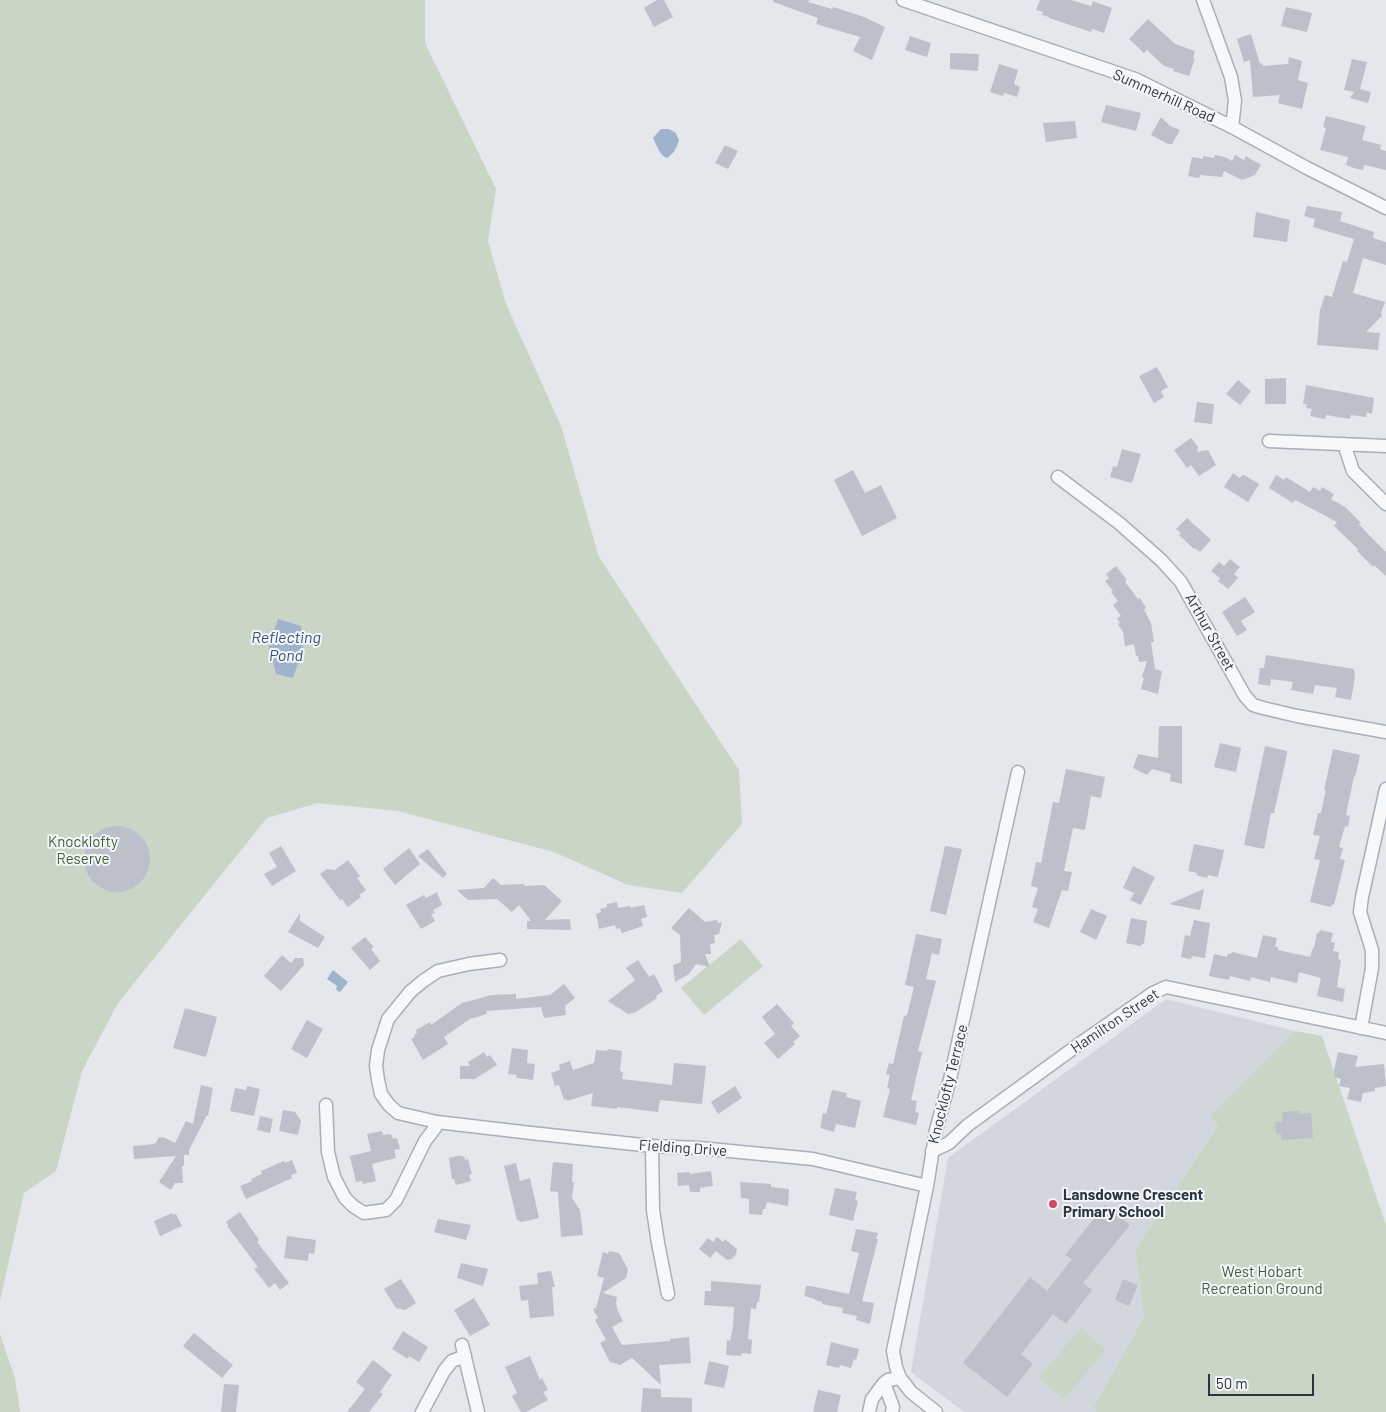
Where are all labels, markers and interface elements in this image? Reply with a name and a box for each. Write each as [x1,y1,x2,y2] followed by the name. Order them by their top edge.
[1110,65,1218,127] street label: Summerhill Road
[1181,590,1239,674] street label: Arthur Street
[251,628,321,666] water label: Reflecting Pond
[48,833,118,868] park label: Knocklofty Reserve
[1067,985,1163,1057] street label: Hamilton Street
[924,1022,972,1146] street label: Knocklofty Terrace
[638,1136,728,1160] street label: Fielding Drive
[1063,1186,1203,1221] place label: Lansdowne Crescent Primary School
[1047,1198,1059,1210] marker: Lansdowne Crescent Primary School
[1201,1263,1323,1298] park label: West Hobart Recreation Ground
[1211,1364,1317,1396] scale bar
[1216,1374,1248,1392] text: 50 m

